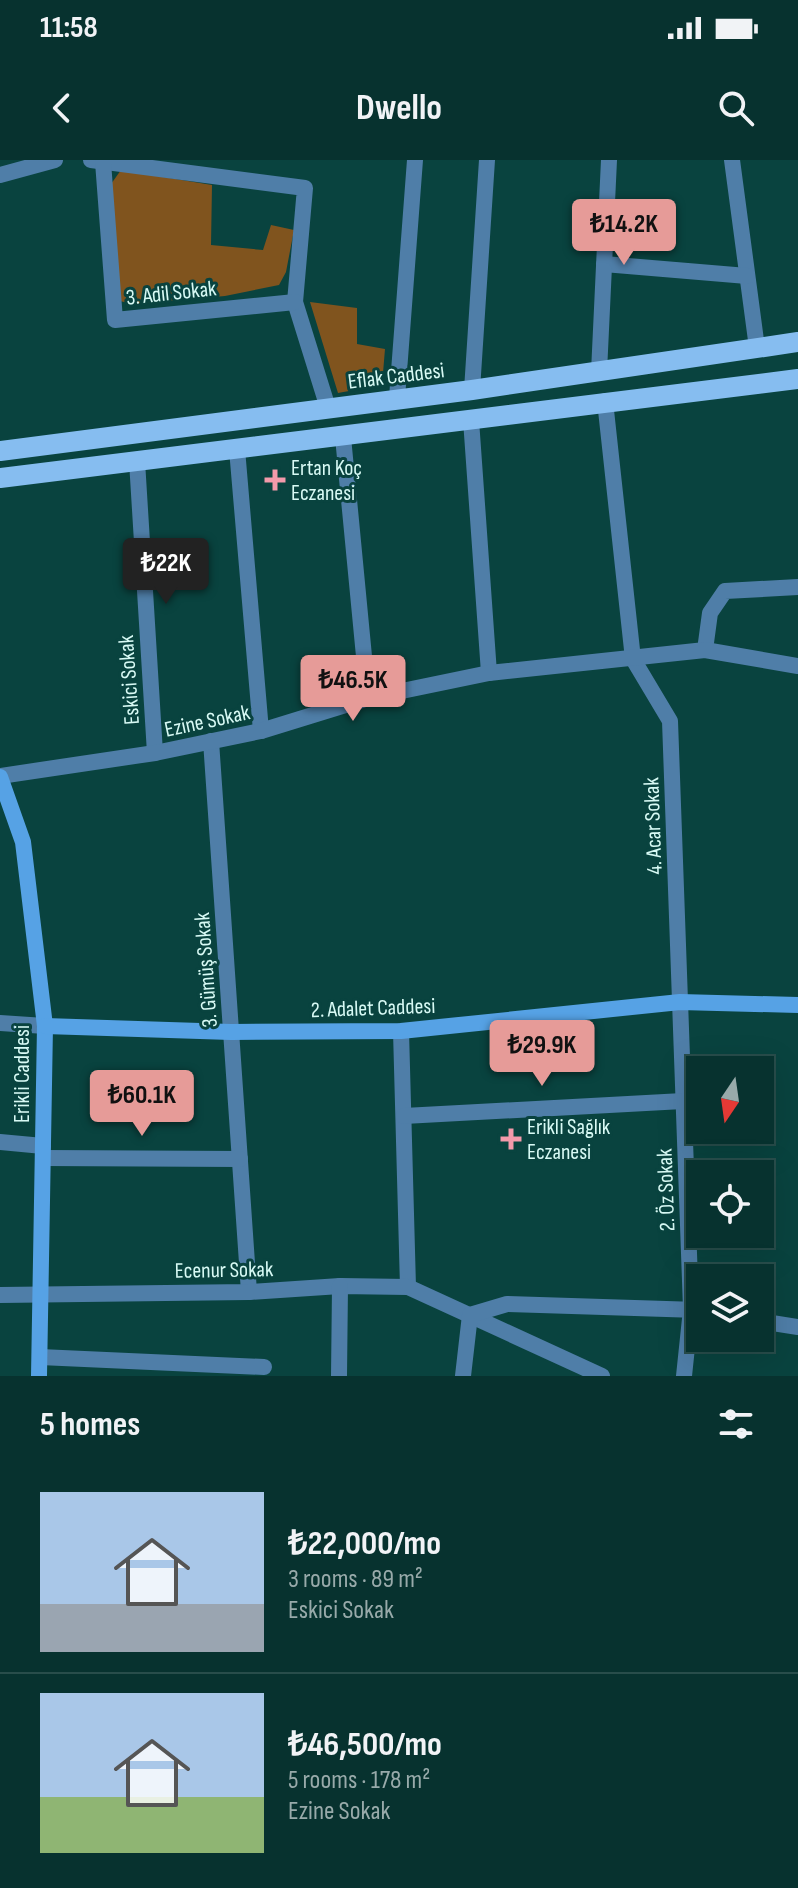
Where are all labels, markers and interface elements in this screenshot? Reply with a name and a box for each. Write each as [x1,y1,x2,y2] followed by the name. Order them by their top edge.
[40,10,98,46] text: 11:58
[40,86,84,130] icon: back
[714,86,758,130] icon: search
[356,87,442,130] text: Dwello
[559,199,689,267] pin: ₺14.2K
[590,209,658,240] text: ₺14.2K
[125,275,218,312] street label: 3. Adil Sokak
[346,357,446,396] street label: Eflak Caddesi
[291,455,362,507] place label: Ertan Koç Eczanesi
[266,471,284,489] marker: Ertan Koç Eczanesi
[119,538,213,606] pin: ₺22K
[141,548,191,579] text: ₺22K
[113,634,146,726] street label: Eskici Sokak
[288,655,418,723] pin: ₺46.5K
[319,665,387,696] text: ₺46.5K
[162,699,253,744] street label: Ezine Sokak
[638,776,669,875] street label: 4. Acar Sokak
[189,911,224,1029] street label: 3. Gümüş Sokak
[310,993,436,1024] street label: 2. Adalet Caddesi
[477,1020,607,1088] pin: ₺29.9K
[9,1025,36,1123] street label: Erikli Caddesi
[508,1030,576,1061] text: ₺29.9K
[686,1056,774,1144] north arrow
[686,1056,774,1352] map controls
[77,1070,207,1138] pin: ₺60.1K
[108,1080,176,1111] text: ₺60.1K
[527,1114,611,1166] place label: Erikli Sağlık Eczanesi
[502,1130,520,1148] marker: Erikli Sağlık Eczanesi
[652,1148,681,1232] street label: 2. Öz Sokak
[686,1160,774,1248] button: locate
[174,1256,274,1285] street label: Ecenur Sokak
[686,1264,774,1352] button: layers
[714,1402,758,1446] icon: filters
[40,1404,140,1445] text: 5 homes
[288,1523,441,1564] text: ₺22,000/mo
[104,1524,200,1620] icon: home
[288,1564,423,1595] text: 3 rooms · 89 m²
[288,1595,394,1626] text: Eskici Sokak
[288,1724,442,1765] text: ₺46,500/mo
[104,1725,200,1821] icon: home
[288,1765,430,1796] text: 5 rooms · 178 m²
[288,1796,390,1827] text: Ezine Sokak

